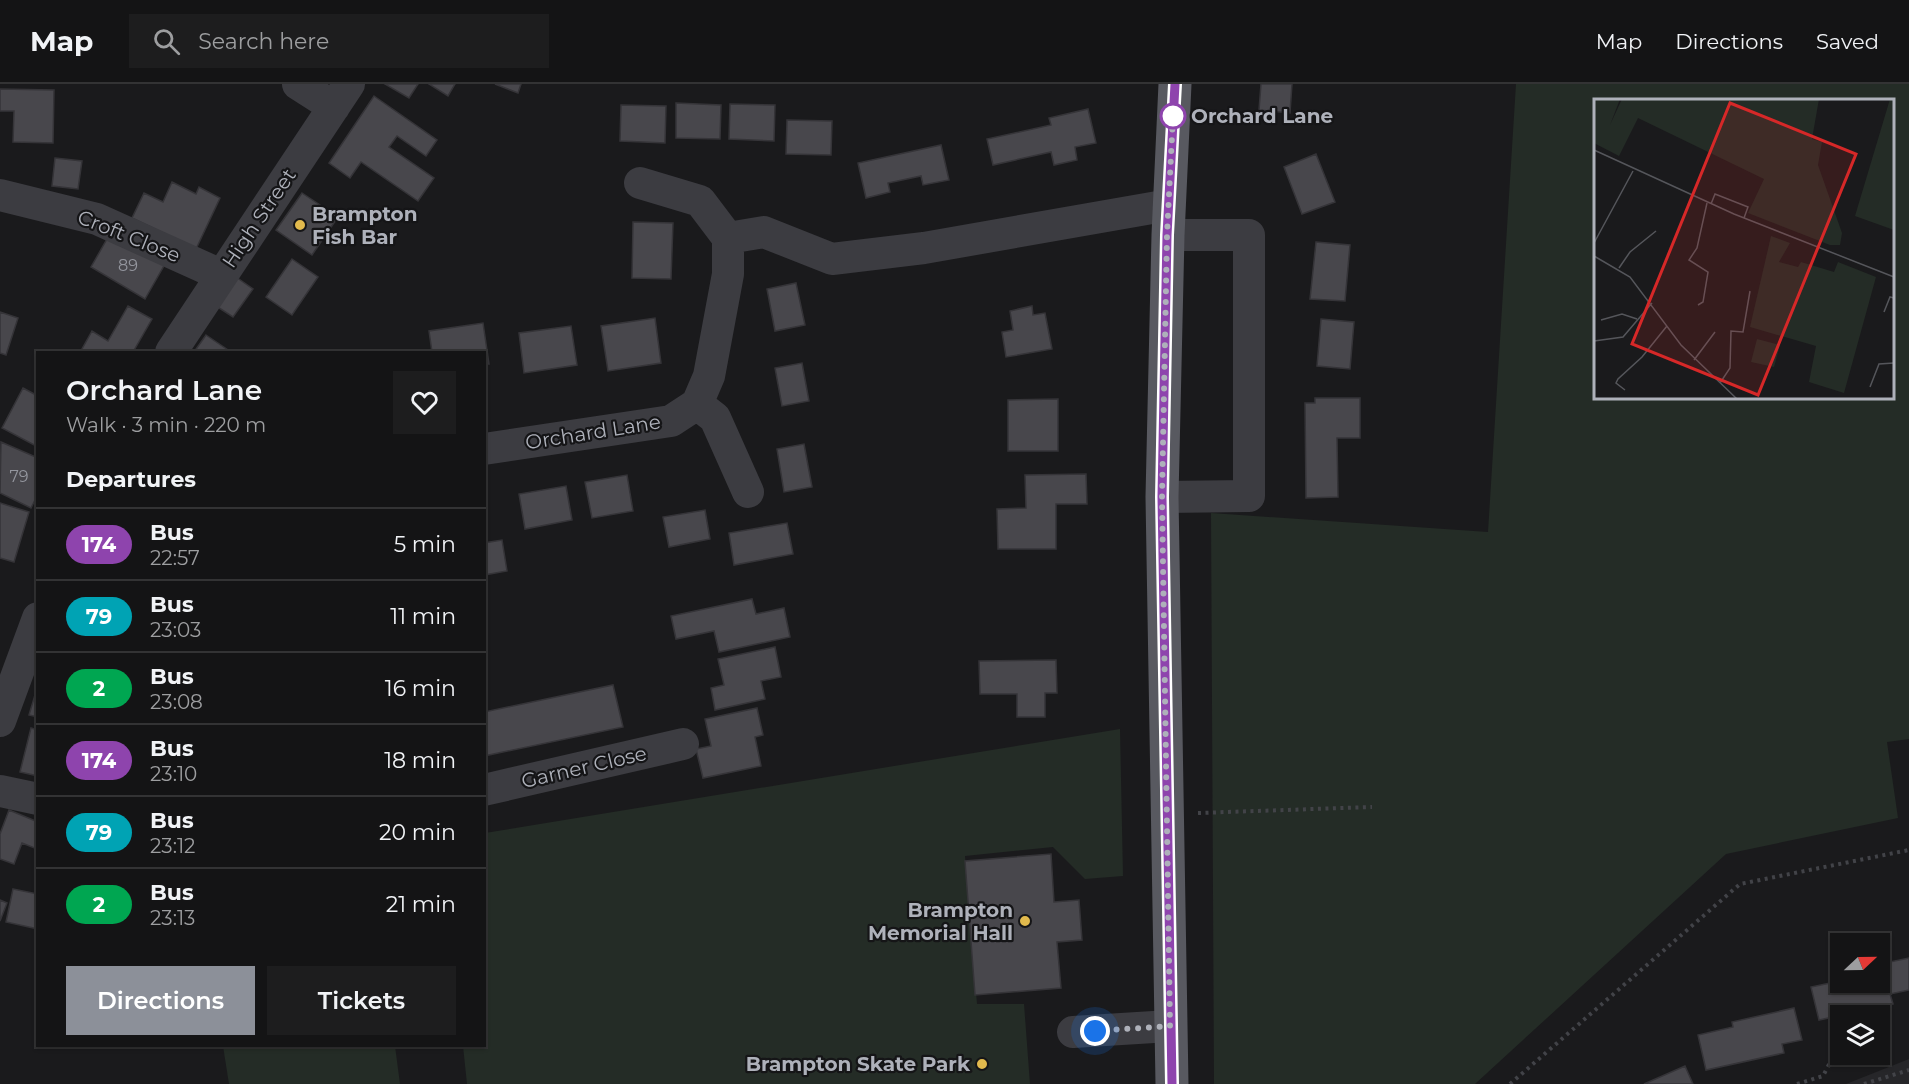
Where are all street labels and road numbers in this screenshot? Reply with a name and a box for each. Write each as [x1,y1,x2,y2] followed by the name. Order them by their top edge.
[217,164,301,272] street label: High Street
[74,205,184,267] street label: Croft Close
[524,409,662,455] street label: Orchard Lane
[519,741,649,793] street label: Garner Close

